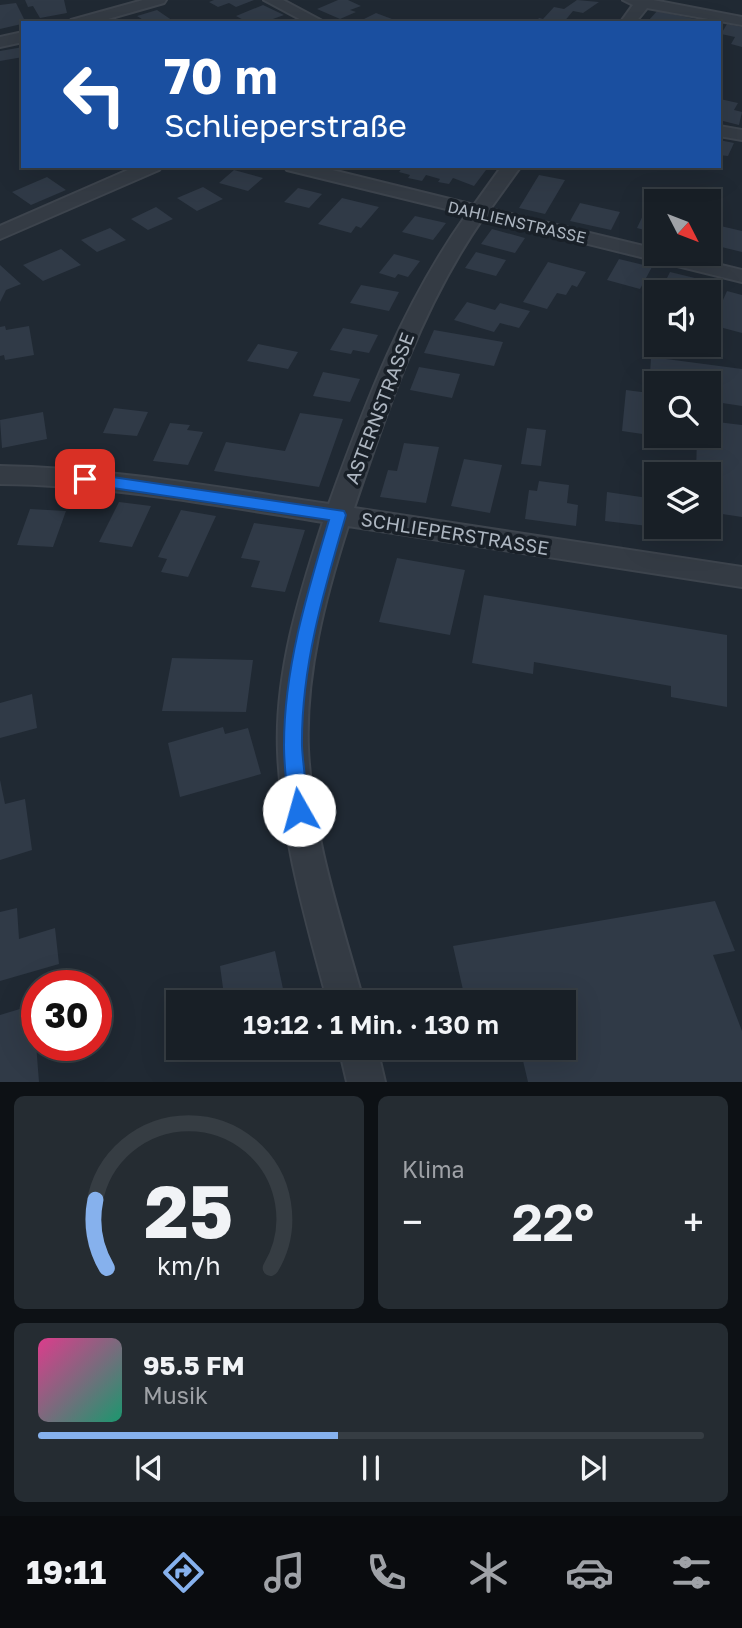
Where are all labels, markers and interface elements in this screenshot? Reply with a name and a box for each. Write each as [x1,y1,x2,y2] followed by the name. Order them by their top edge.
[164,46,278,105] text: 70 m
[49,49,140,140] icon: left
[164,106,407,144] text: Schlieperstraße
[644,189,721,266] north arrow
[644,189,721,539] map controls
[446,196,588,248] street label: DAHLIENSTRASSE
[644,280,721,357] button: sound
[340,329,418,487] street label: ASTERNSTRASSE
[644,371,721,448] button: search
[55,449,115,509] pin
[66,460,104,498] icon: arrive
[644,462,721,539] button: layers
[359,507,551,559] street label: SCHLIEPERSTRASSE
[262,773,336,847] position arrow
[21,970,112,1061] speed limit sign: 30
[243,1009,499,1040] text: 19:12 · 1 Min. · 130 m
[402,1155,465,1183] text: Klima
[145,1168,233,1255] text: 25
[512,1190,594,1252] text: 22°
[402,1199,423,1244] text: −
[683,1199,704,1244] text: +
[157,1250,221,1281] text: km/h
[143,1350,245,1381] text: 95.5 FM
[143,1381,208,1409] text: Musik
[130,1449,168,1487] icon: previous
[352,1449,390,1487] icon: pause
[574,1449,612,1487] icon: next
[159,1548,208,1597] icon: directions
[260,1548,309,1597] icon: music
[362,1548,411,1597] icon: phone
[464,1548,513,1597] icon: climate
[565,1548,614,1597] icon: car
[667,1548,716,1597] icon: filters
[26,1553,106,1591] text: 19:11

